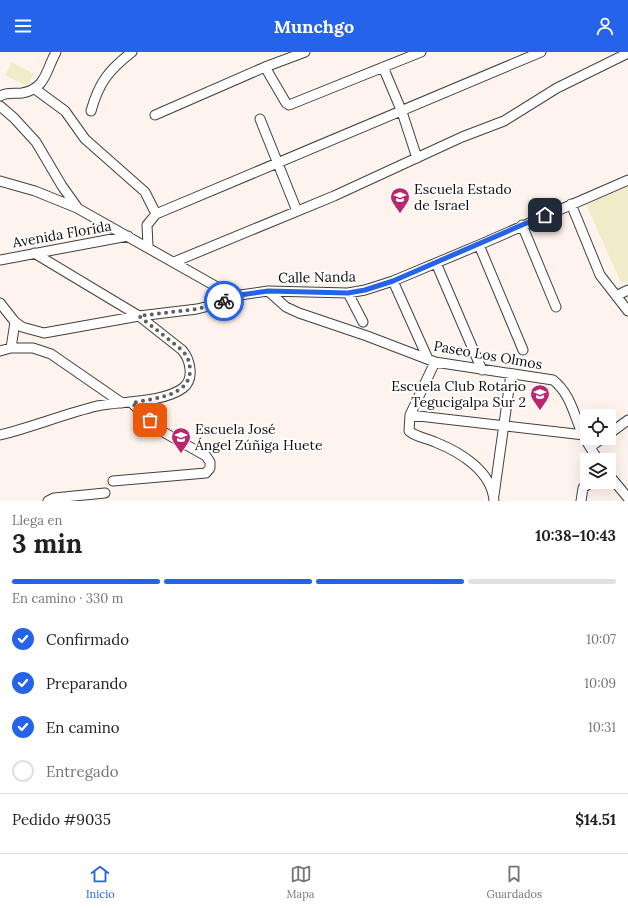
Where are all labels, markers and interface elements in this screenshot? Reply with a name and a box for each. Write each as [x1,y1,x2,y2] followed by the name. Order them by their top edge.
[12,15,34,37] icon: menu
[274,15,354,38] text: Munchgo
[594,15,616,37] icon: person
[414,180,512,214] place label: Escuela Estado de Israel
[389,186,411,214] school or university icon: Escuela Estado de Israel
[528,198,562,232] pin
[534,204,556,226] icon: home
[10,216,113,252] street label: Avenida Florida
[278,267,356,287] street label: Calle Nanda
[204,281,244,321] courier
[213,290,235,312] icon: bike
[432,337,544,373] street label: Paseo Los Olmos
[391,377,526,411] place label: Escuela Club Rotario Tegucigalpa Sur 2
[529,383,551,411] school or university icon: Escuela Club Rotario Tegucigalpa Sur 2
[133,403,167,437] pin
[139,409,161,431] icon: bag
[580,409,616,489] map controls
[580,409,616,445] button: locate
[194,420,323,454] place label: Escuela José Ángel Zúñiga Huete
[170,426,192,454] school or university icon: Escuela José Ángel Zúñiga Huete
[580,453,616,489] button: layers
[12,512,62,529] text: Llega en
[535,526,616,545] text: 10:38–10:43
[12,527,82,560] text: 3 min
[12,590,123,607] text: En camino · 330 m
[12,628,34,650] icon: check
[46,630,129,649] text: Confirmado
[586,631,616,648] text: 10:07
[12,672,34,694] icon: check
[46,674,127,693] text: Preparando
[584,675,616,692] text: 10:09
[12,716,34,738] icon: check
[46,718,120,737] text: En camino
[588,719,616,736] text: 10:31
[46,762,118,781] text: Entregado
[12,810,111,829] text: Pedido #9035
[575,810,616,829] text: $14.51
[86,863,115,901] tab: Inicio
[287,863,315,901] tab: Mapa
[486,863,542,901] tab: Guardados

